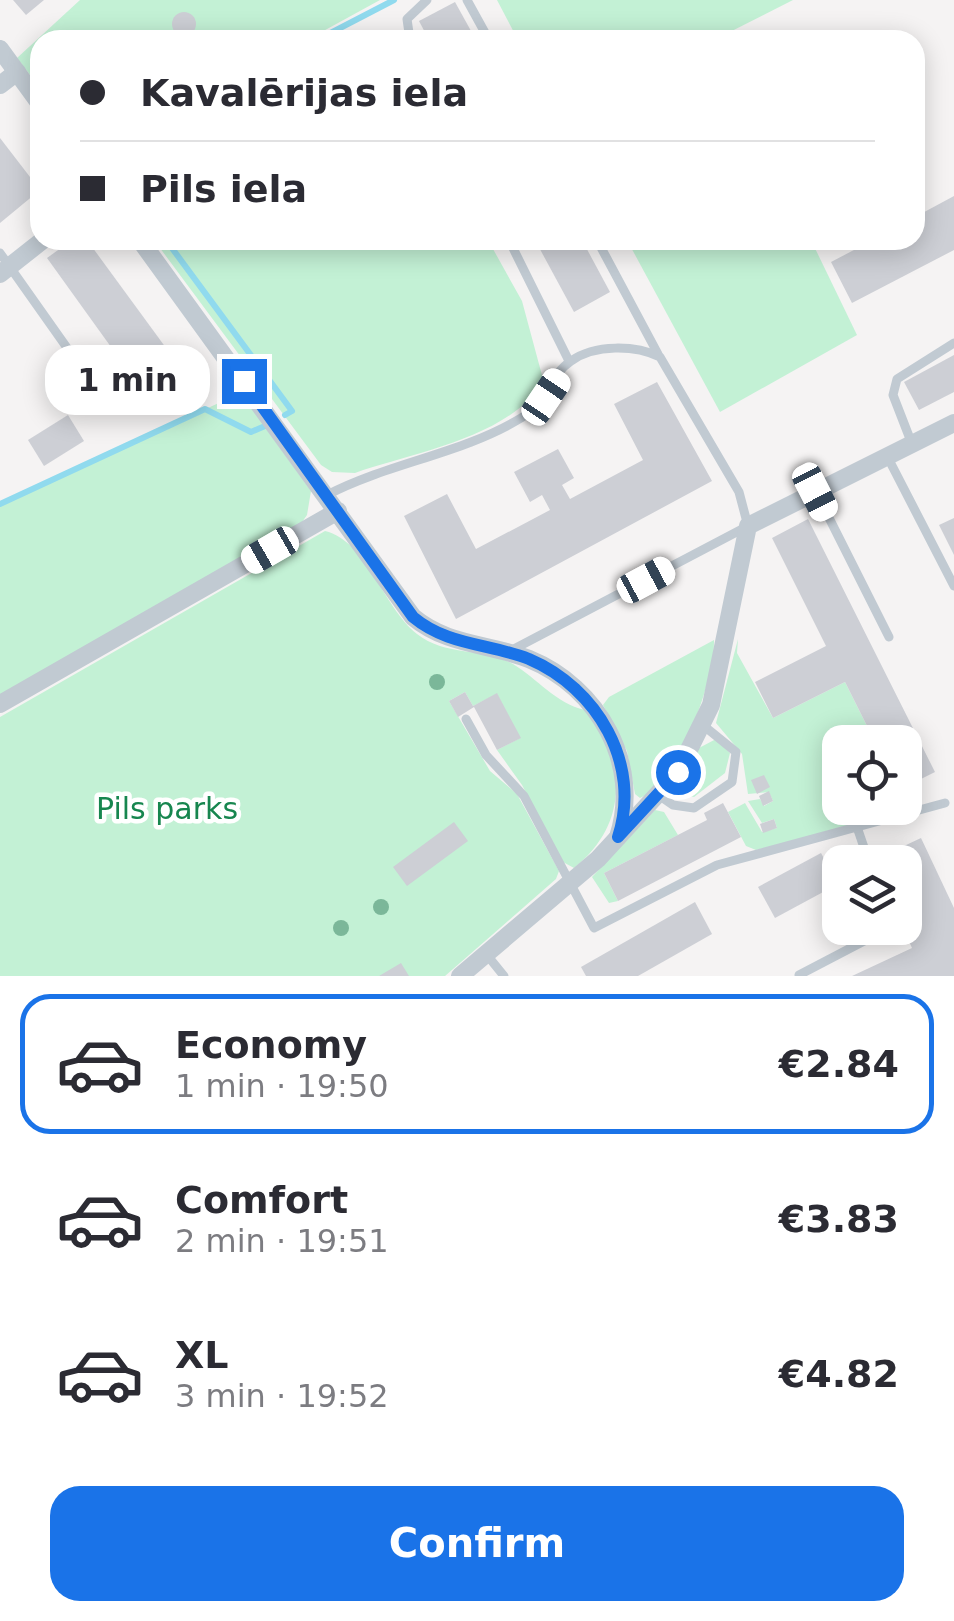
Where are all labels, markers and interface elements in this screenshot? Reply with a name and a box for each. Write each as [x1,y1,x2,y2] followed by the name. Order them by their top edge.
[140,71,468,115] text: Kavalērijas iela
[140,167,307,211] text: Pils iela
[44,346,209,416] callout: 1 min
[222,359,267,404] route end
[77,361,178,399] text: 1 min
[517,364,575,430] car
[788,458,842,526] car
[237,522,303,578] car
[612,553,680,607] car
[822,725,922,945] map controls
[822,725,922,825] button: locate
[656,750,701,795] route start
[96,791,238,826] park label: Pils parks
[822,845,922,945] button: layers
[55,1019,145,1109] icon: car
[175,1023,367,1067] text: Economy
[779,1042,899,1086] text: €2.84
[175,1067,389,1105] text: 1 min · 19:50
[55,1174,145,1264] icon: car
[175,1178,348,1222] text: Comfort
[779,1197,899,1241] text: €3.83
[175,1222,389,1260] text: 2 min · 19:51
[55,1329,145,1419] icon: car
[175,1333,229,1377] text: XL
[779,1352,899,1396] text: €4.82
[175,1377,389,1415] text: 3 min · 19:52
[50,1486,904,1601] button: Confirm

